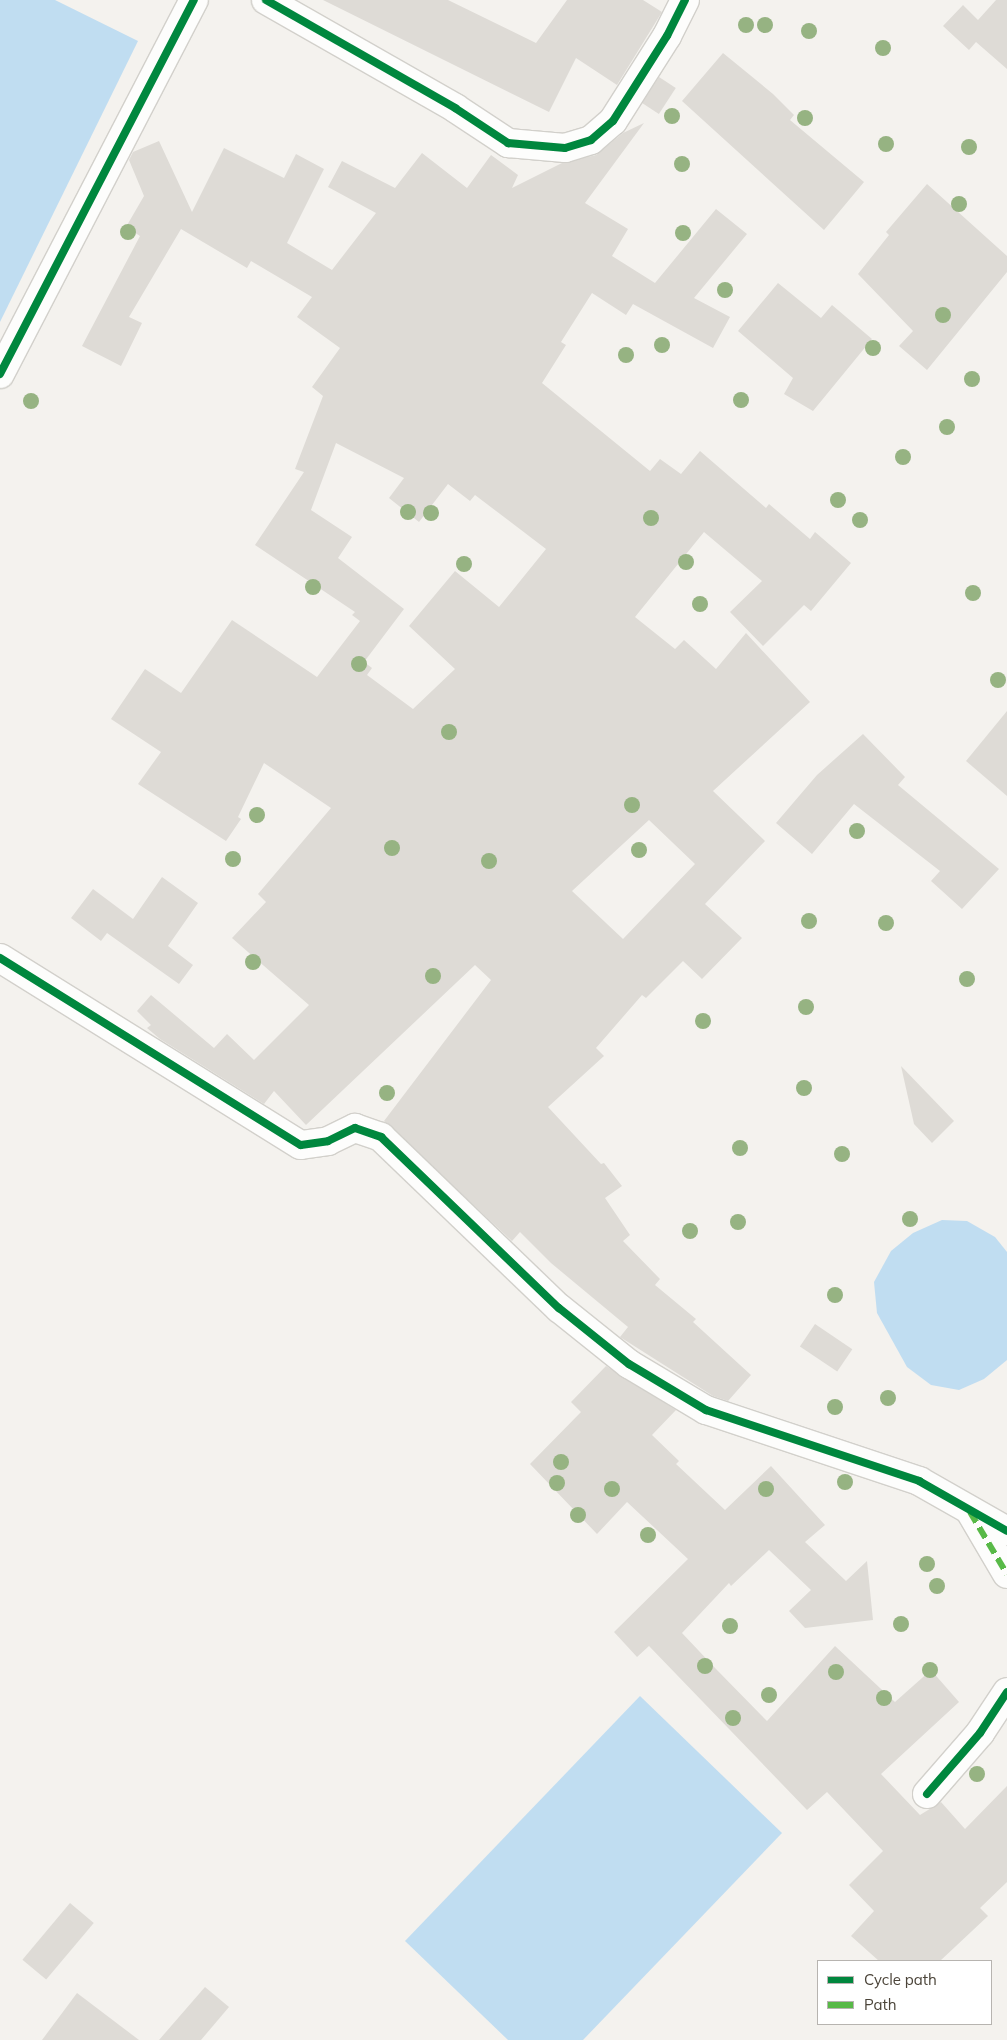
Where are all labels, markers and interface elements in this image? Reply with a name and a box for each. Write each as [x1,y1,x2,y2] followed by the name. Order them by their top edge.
[817,1960,992,2025] legend
[864,1970,937,1989] text: Cycle path
[864,1995,896,2014] text: Path

